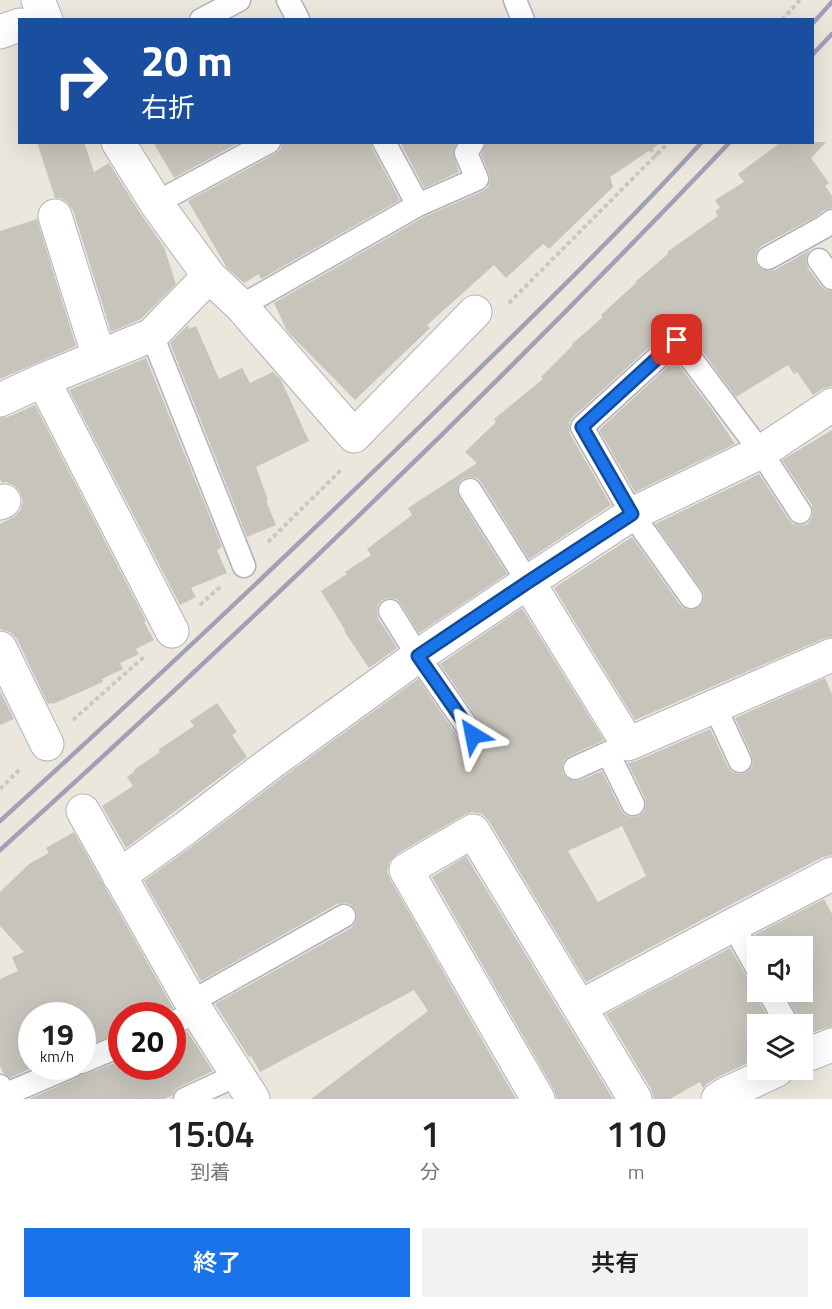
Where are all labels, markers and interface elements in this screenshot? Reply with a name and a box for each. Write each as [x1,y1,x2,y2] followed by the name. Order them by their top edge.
[141,28,233,92] text: 20 m
[42,42,120,120] icon: right
[141,86,195,127] text: 右折
[651,314,702,365] pin
[660,323,693,356] icon: arrive
[441,703,505,767] position arrow
[747,936,813,1080] map controls
[747,936,813,1002] button: sound
[108,1002,186,1080] speed limit sign: 20
[40,1011,74,1057] text: 19
[747,1014,813,1080] button: layers
[40,1045,74,1068] text: km/h
[166,1106,255,1161] text: 15:04
[420,1106,440,1161] text: 1
[606,1106,666,1161] text: 110
[190,1156,230,1187] text: 到着
[420,1156,440,1187] text: 分
[628,1156,645,1187] text: m
[24,1228,410,1297] button: 終了
[422,1228,808,1297] button: 共有

